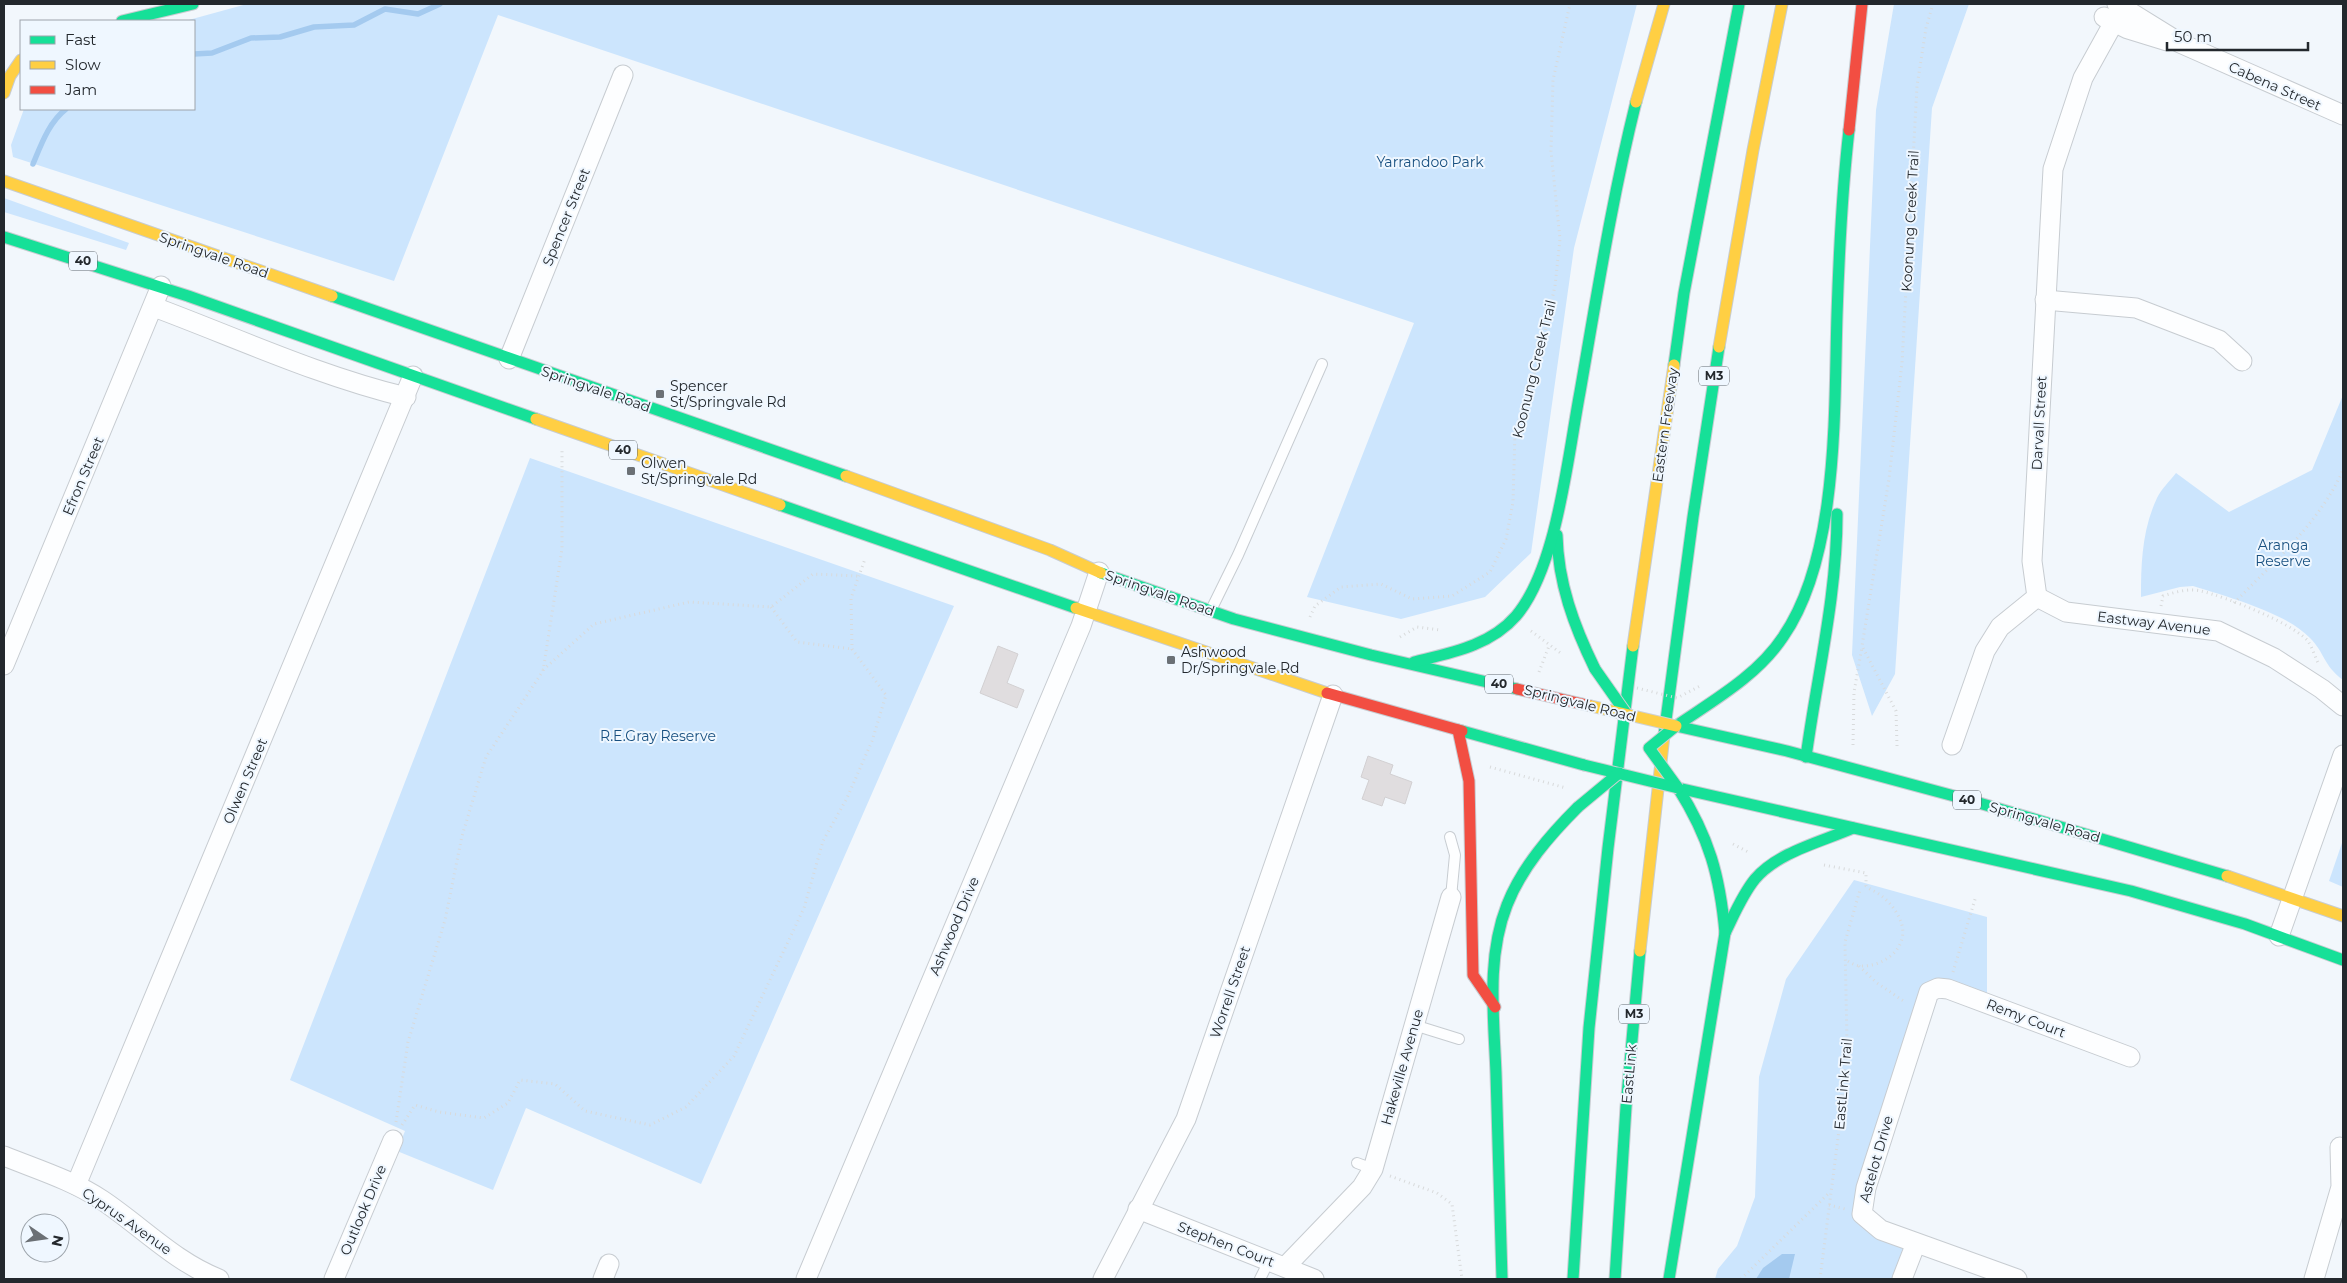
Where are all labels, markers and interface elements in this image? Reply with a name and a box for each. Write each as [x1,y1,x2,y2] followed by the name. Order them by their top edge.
[20,20,195,110] legend
[2167,20,2308,52] scale bar
[2174,27,2212,46] text: 50 m
[65,30,96,49] text: Fast
[65,55,101,74] text: Slow
[2226,57,2325,115] street label: Cabena Street
[64,80,97,99] text: Jam
[1897,150,1923,292] street label: Koonung Creek Trail
[1376,153,1484,171] park label: Yarrandoo Park
[538,165,594,269] street label: Spencer Street
[157,228,271,282] street label: Springvale Road
[69,252,97,270] road number: 40
[1508,298,1560,440] street label: Koonung Creek Trail
[539,362,653,416] street label: Springvale Road
[1648,366,1682,483] street label: Eastern Freeway
[1699,366,1729,386] road number: M3
[2028,375,2050,471] street label: Darvall Street
[670,377,786,411] place label: Spencer St/Springvale Rd
[654,388,666,400] marker: Spencer St/Springvale Rd
[58,434,108,518] street label: Efron Street
[609,440,637,460] road number: 40
[641,454,757,488] place label: Olwen St/Springvale Rd
[625,465,637,477] marker: Olwen St/Springvale Rd
[2255,536,2311,570] park label: Aranga Reserve
[1103,566,1217,620] street label: Springvale Road
[2096,607,2212,639] street label: Eastway Avenue
[1181,643,1300,677] place label: Ashwood Dr/Springvale Rd
[1165,654,1177,666] marker: Ashwood Dr/Springvale Rd
[1485,674,1513,694] road number: 40
[1522,680,1638,726] street label: Springvale Road
[600,727,716,745] park label: R.E.Gray Reserve
[219,735,271,827] street label: Olwen Street
[1953,790,1981,810] road number: 40
[1987,798,2103,846] street label: Springvale Road
[925,874,983,978] street label: Ashwood Drive
[1206,943,1254,1041] street label: Worrell Street
[1984,995,2069,1042] street label: Remy Court
[1619,1004,1649,1024] road number: M3
[1377,1007,1427,1127] street label: Hakeville Avenue
[1830,1037,1856,1131] street label: EastLink Trail
[1617,1043,1641,1105] street label: EastLink
[1855,1114,1897,1204] street label: Astelot Drive
[336,1162,390,1258] street label: Outlook Drive
[79,1183,175,1259] street label: Cyprus Avenue
[20,1213,70,1263] north arrow
[1175,1217,1277,1271] street label: Stephen Court
[48,1233,68,1248] text: N

